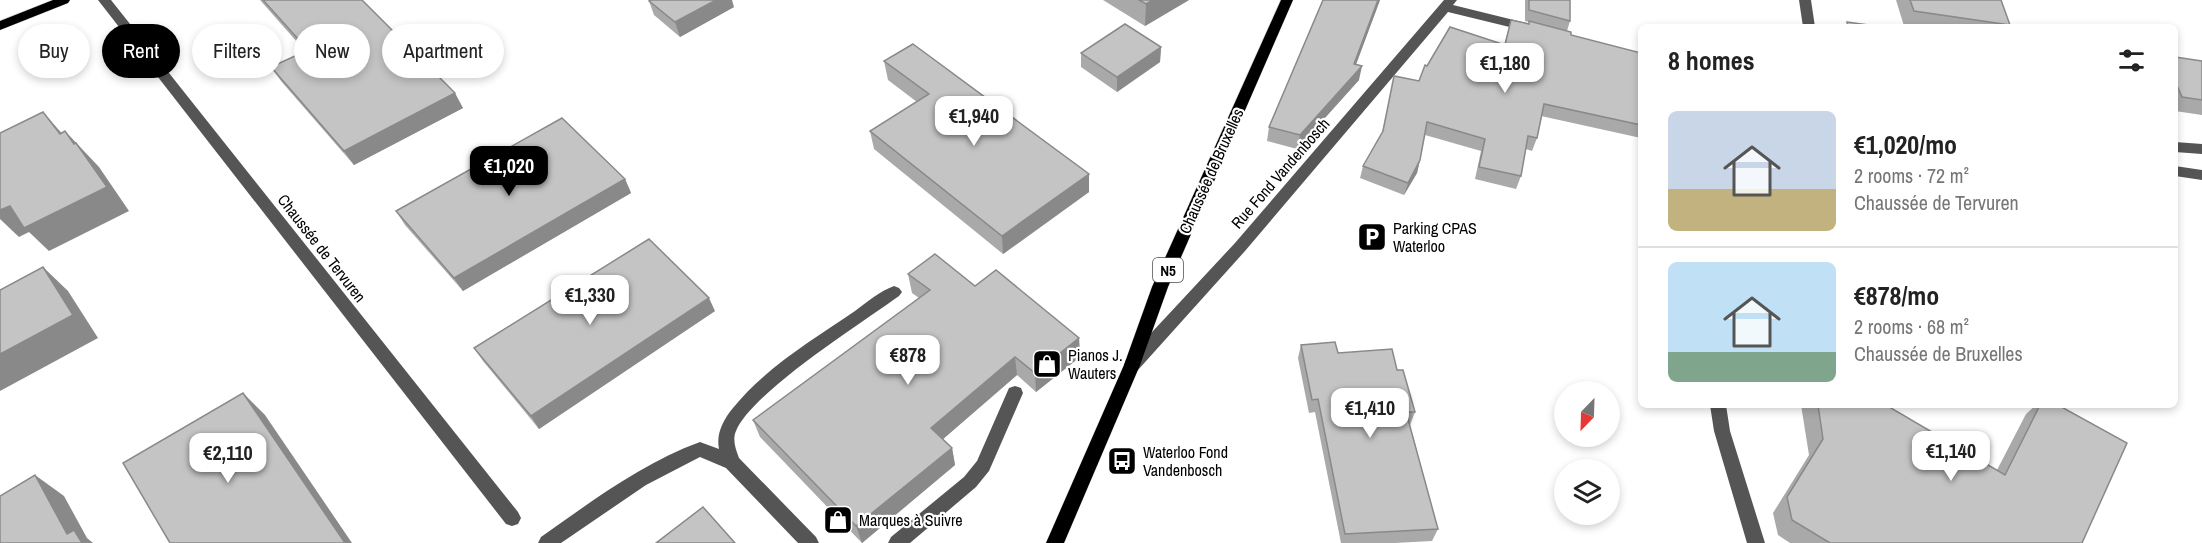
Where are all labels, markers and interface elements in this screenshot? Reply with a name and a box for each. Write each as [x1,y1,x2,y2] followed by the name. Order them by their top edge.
[18,24,90,78] chip: Buy
[102,24,180,78] chip: Rent
[192,24,282,78] chip: Filters
[294,24,370,78] chip: New
[382,24,504,78] chip: Apartment
[1456,43,1554,94] pin: €1,180
[1668,43,1755,78] text: 8 homes
[2115,44,2148,77] icon: filters
[1480,49,1530,76] text: €1,180
[925,96,1023,147] pin: €1,940
[949,102,999,129] text: €1,940
[1174,105,1248,237] street label: Chaussée de Bruxelles
[1226,113,1334,233] street label: Rue Fond Vandenbosch
[1854,127,1957,162] text: €1,020/mo
[1716,135,1788,207] icon: home
[460,146,558,197] pin: €1,020
[484,152,534,179] text: €1,020
[1854,162,1969,189] text: 2 rooms · 72 m²
[273,189,371,307] street label: Chaussée de Tervuren
[1854,189,2019,216] text: Chaussée de Tervuren
[1393,217,1477,257] place label: Parking CPAS Waterloo
[1356,221,1388,253] parking icon: Parking CPAS Waterloo
[1153,258,1183,282] road number: N5
[541,275,639,326] pin: €1,330
[1854,278,1939,313] text: €878/mo
[565,281,615,308] text: €1,330
[1716,286,1788,358] icon: home
[1854,313,1969,340] text: 2 rooms · 68 m²
[872,335,944,386] pin: €878
[1854,340,2023,367] text: Chaussée de Bruxelles
[890,341,926,368] text: €878
[1068,344,1123,384] place label: Pianos J. Wauters
[1031,348,1063,380] shop icon: Pianos J. Wauters
[1554,381,1620,447] north arrow
[1554,381,1620,525] map controls
[1321,388,1419,439] pin: €1,410
[1345,394,1395,421] text: €1,410
[1902,431,2000,482] pin: €1,140
[179,433,277,484] pin: €2,110
[1926,437,1976,464] text: €1,140
[203,439,253,466] text: €2,110
[1143,441,1228,481] place label: Waterloo Fond Vandenbosch
[1106,445,1138,477] bus stop icon: Waterloo Fond Vandenbosch
[1554,459,1620,525] button: layers
[822,504,854,536] shop icon: Marques à Suivre
[859,509,963,531] place label: Marques à Suivre

